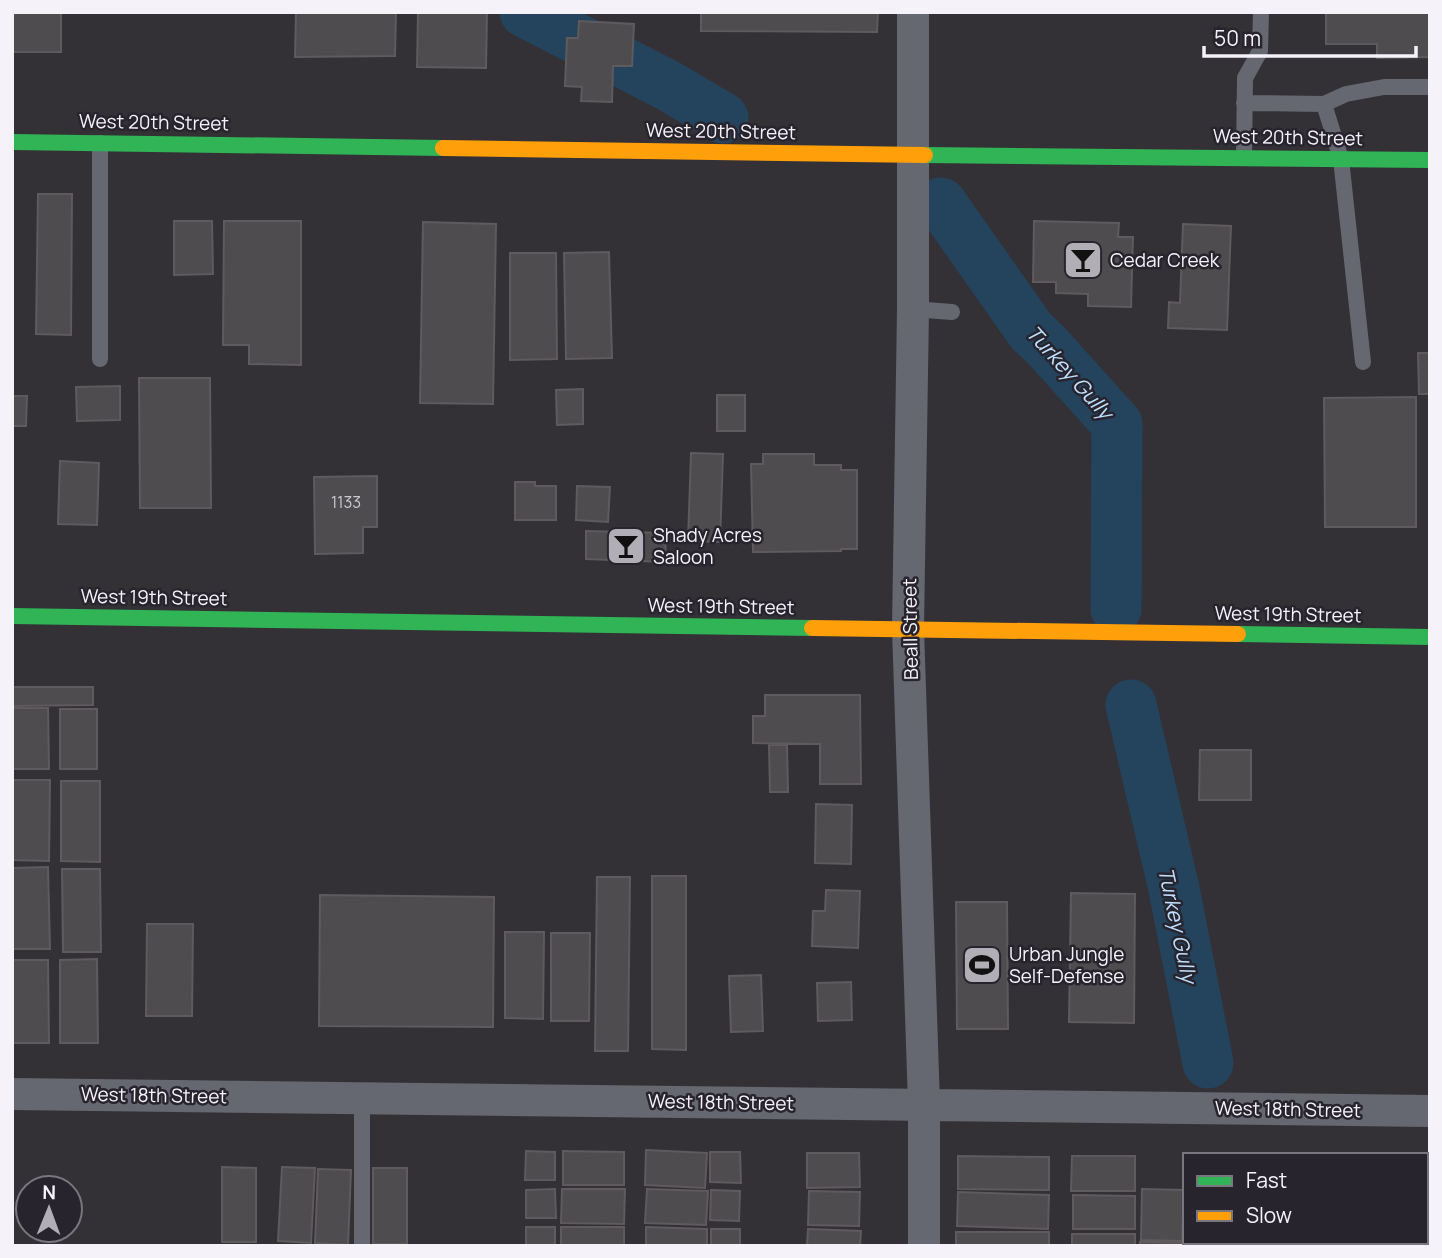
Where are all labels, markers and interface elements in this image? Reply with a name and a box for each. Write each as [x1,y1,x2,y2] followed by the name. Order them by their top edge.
[1204,14,1416,58] scale bar
[1214,24,1261,52] text: 50 m
[79,108,229,136] street label: West 20th Street
[646,117,796,145] street label: West 20th Street
[1213,123,1363,151] street label: West 20th Street
[1062,239,1104,281] bar icon: Cedar Creek
[1110,247,1220,273] place label: Cedar Creek
[1020,319,1122,427] water label: Turkey Gully
[331,491,361,513] house number: 1133
[653,522,762,570] place label: Shady Acres Saloon
[605,525,647,567] bar icon: Shady Acres Saloon
[896,578,924,680] street label: Beall Street
[80,583,228,611] street label: West 19th Street
[647,592,795,620] street label: West 19th Street
[1214,600,1362,628] street label: West 19th Street
[1152,865,1204,988] water label: Turkey Gully
[1009,941,1124,989] place label: Urban Jungle Self-Defense
[961,944,1003,986] sports icon: Urban Jungle Self-Defense
[81,1081,227,1109] street label: West 18th Street
[648,1088,794,1116] street label: West 18th Street
[1215,1095,1361,1123] street label: West 18th Street
[1183,1153,1428,1244] legend
[1246,1166,1287,1194] text: Fast
[14,1174,84,1244] north arrow
[42,1179,56,1205] text: N
[1246,1201,1292,1229] text: Slow

